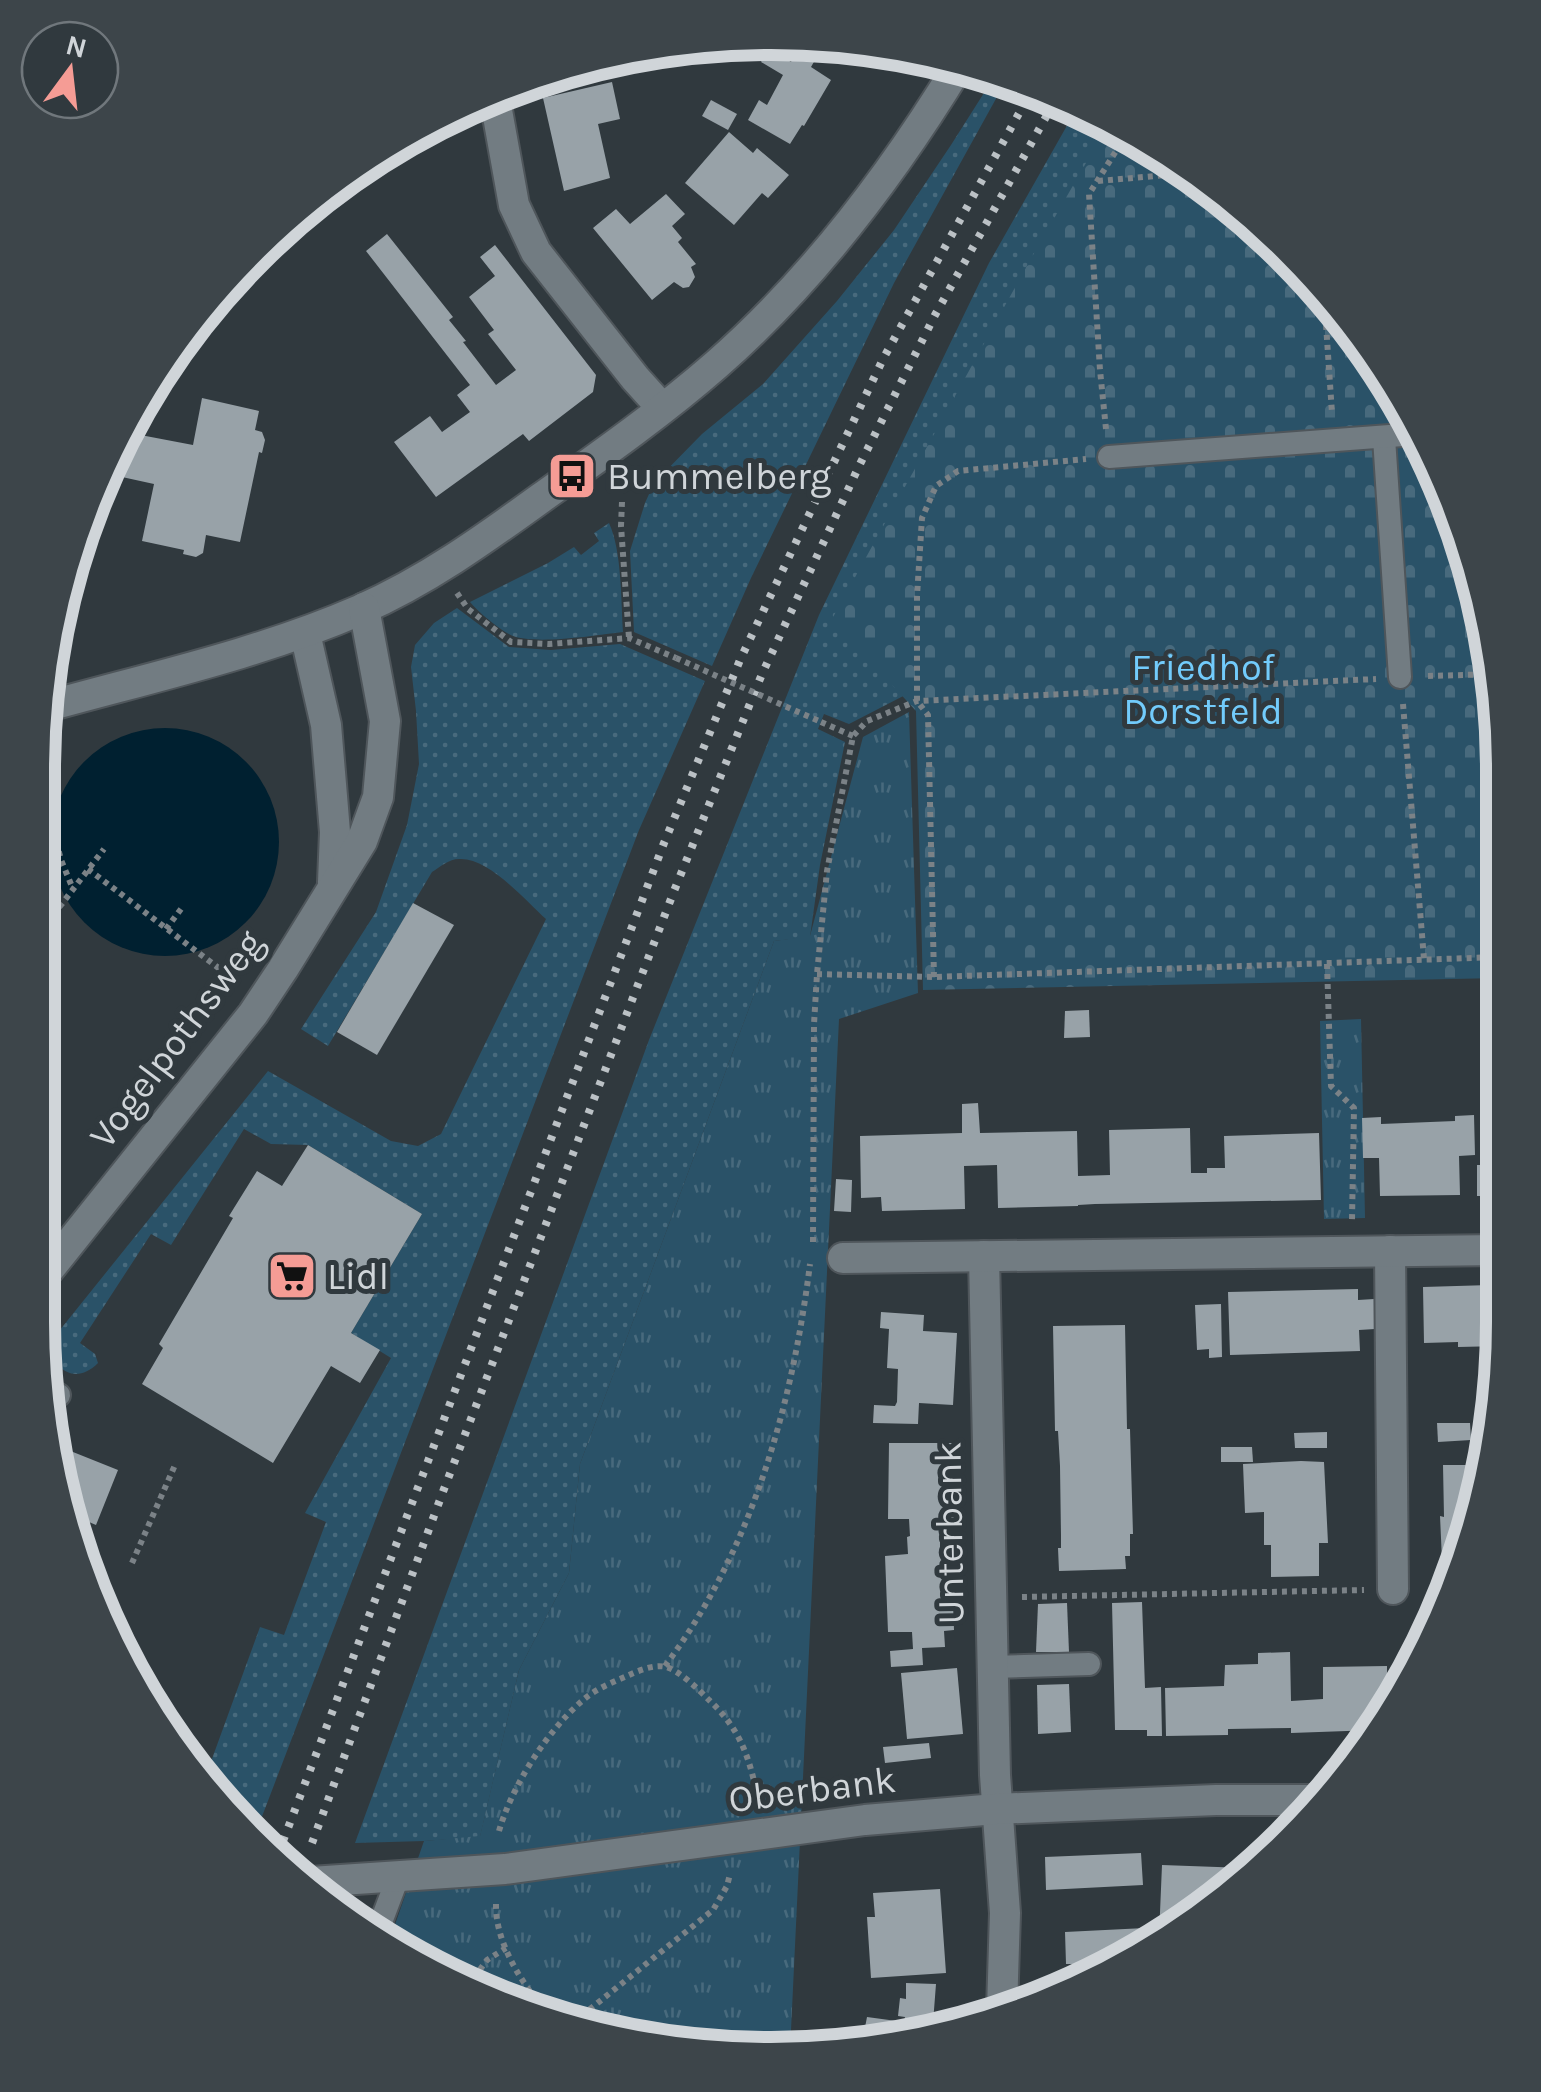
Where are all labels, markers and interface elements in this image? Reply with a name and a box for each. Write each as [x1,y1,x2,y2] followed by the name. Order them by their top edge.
[20,20,120,120] north arrow
[62,28,90,65] text: N
[546,450,598,502] bus stop icon: Bummelberg
[607,454,832,499] place label: Bummelberg
[1123,645,1283,734] park label: Friedhof Dorstfeld
[80,921,273,1157] street label: Vogelpothsweg
[266,1250,318,1302] supermarket icon: Lidl
[327,1254,389,1299] place label: Lidl
[925,1441,974,1625] street label: Unterbank
[726,1757,898,1822] street label: Oberbank

